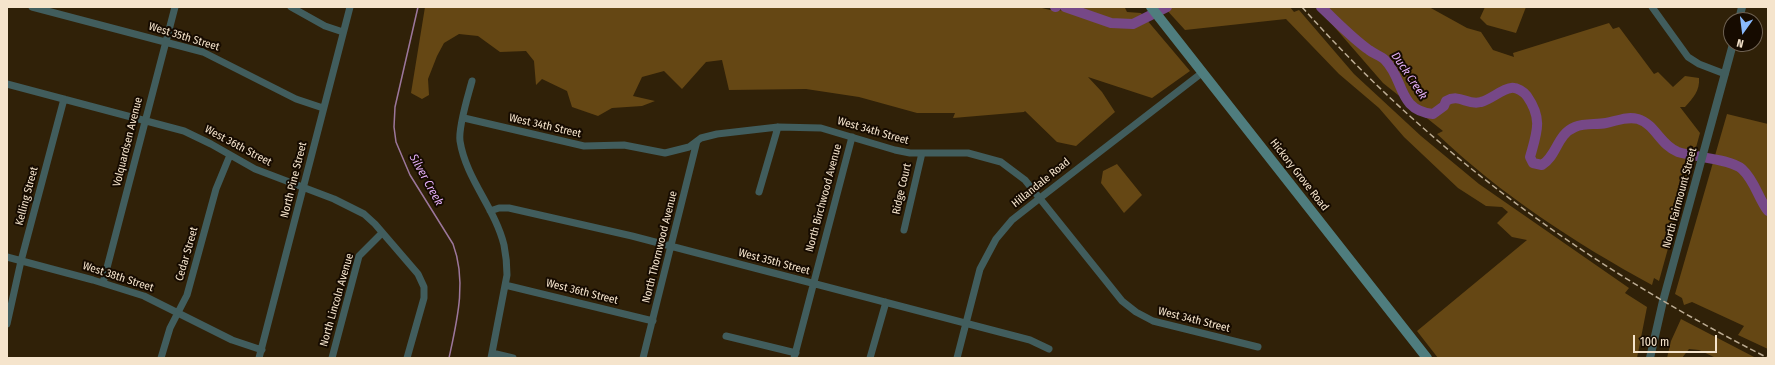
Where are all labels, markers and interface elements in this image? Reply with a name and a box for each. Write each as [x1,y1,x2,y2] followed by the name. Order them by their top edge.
[1723,12,1763,52] north arrow
[147,20,221,54] street label: West 35th Street
[1735,36,1745,50] text: N
[1388,50,1430,102] water label: Duck Creek
[110,96,146,188] street label: Volquardsen Avenue
[508,111,582,141] street label: West 34th Street
[836,114,910,148] street label: West 34th Street
[202,123,274,169] street label: West 36th Street
[1267,136,1331,214] street label: Hickory Grove Road
[278,141,310,219] street label: North Pine Street
[803,142,845,254] street label: North Birchwood Avenue
[1660,146,1700,250] street label: North Fairmount Street
[406,152,446,208] water label: Silver Creek
[1009,155,1073,211] street label: Hillandale Road
[890,162,914,216] street label: Ridge Court
[13,165,41,227] street label: Kelling Street
[640,190,680,304] street label: North Thornwood Avenue
[173,225,201,283] street label: Cedar Street
[737,246,811,278] street label: West 35th Street
[317,252,357,348] street label: North Lincoln Avenue
[81,259,155,295] street label: West 38th Street
[545,277,619,307] street label: West 36th Street
[1157,305,1231,335] street label: West 34th Street
[1635,327,1719,353] scale bar
[1640,335,1669,349] text: 100 m

